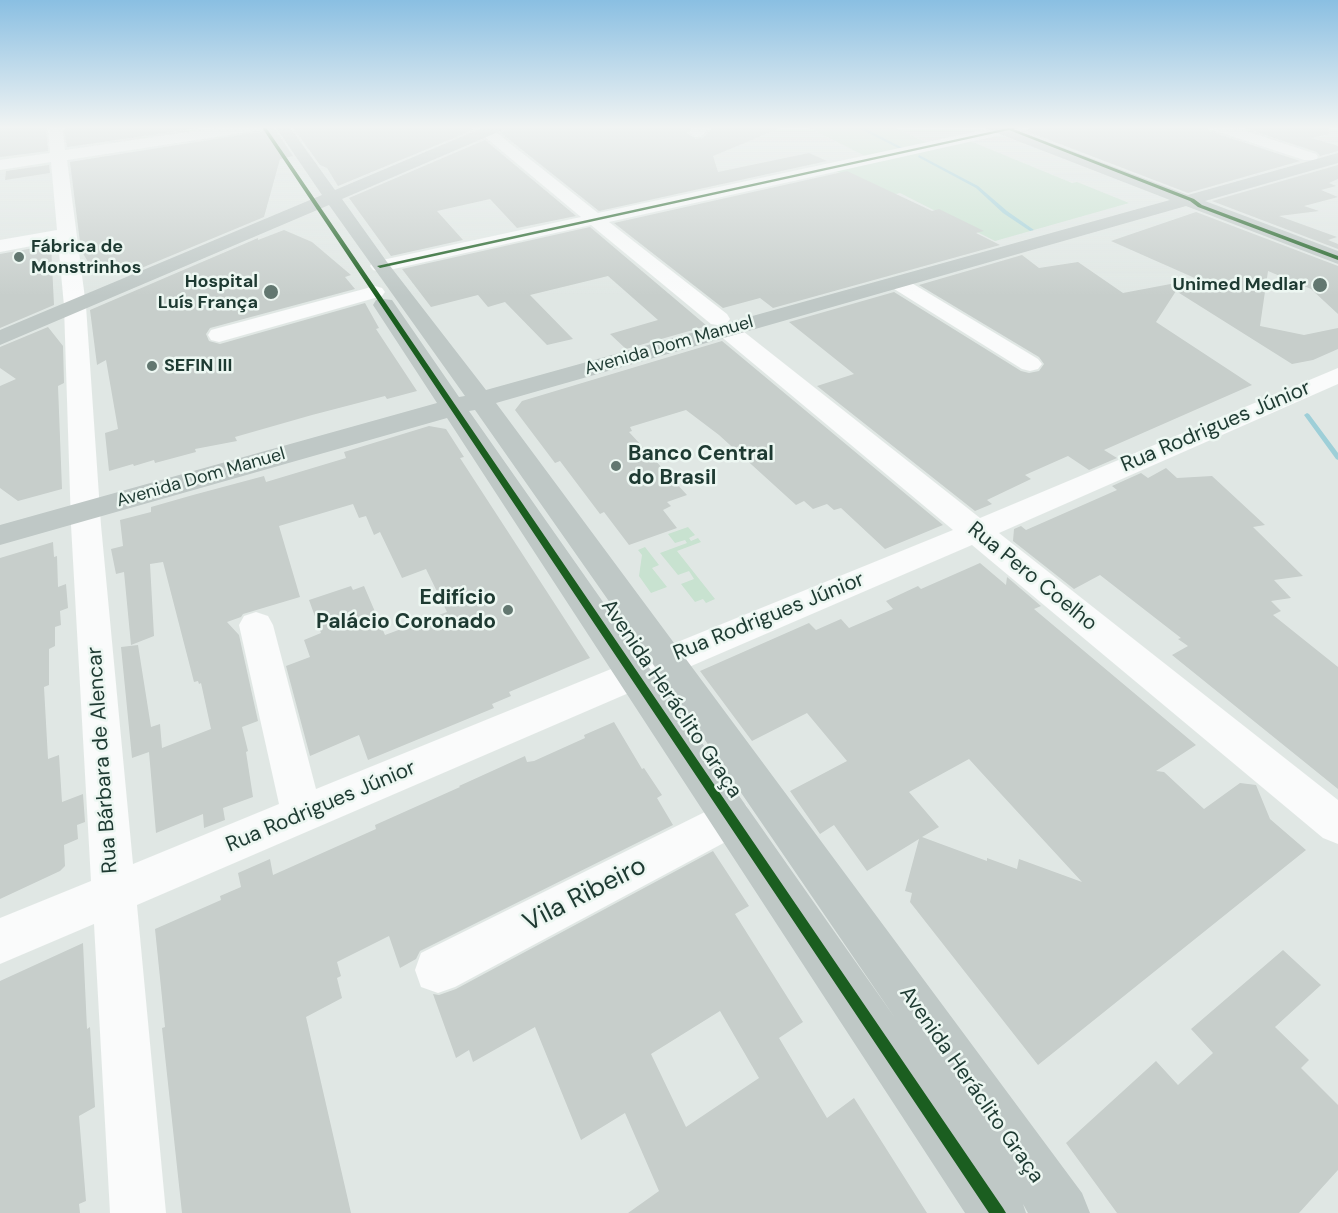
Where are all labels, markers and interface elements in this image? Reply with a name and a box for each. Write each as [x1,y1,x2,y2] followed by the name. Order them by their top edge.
[31,236,141,278] place label: Fábrica de Monstrinhos
[12,250,26,264] marker: Fábrica de Monstrinhos
[158,271,258,314] place label: Hospital Luís França
[1173,274,1306,296] place label: Unimed Medlar
[1311,276,1329,294] marker: Unimed Medlar
[262,283,280,301] marker: Hospital Luís França
[582,312,756,380] street label: Avenida Dom Manuel
[164,355,232,377] place label: SEFIN III
[145,359,159,373] marker: SEFIN III
[1117,376,1315,478] street label: Rua Rodrigues Júnior
[628,441,774,491] place label: Banco Central do Brasil
[114,444,288,512] street label: Avenida Dom Manuel
[609,459,623,473] marker: Banco Central do Brasil
[962,517,1102,637] street label: Rua Pero Coelho
[670,567,868,667] street label: Rua Rodrigues Júnior
[316,585,496,635] place label: Edifício Palácio Coronado
[595,595,747,803] street label: Avenida Heráclito Graça
[501,603,515,617] marker: Edifício Palácio Coronado
[83,646,123,874] street label: Rua Bárbara de Alencar
[222,756,420,858] street label: Rua Rodrigues Júnior
[518,851,652,939] street label: Vila Ribeiro
[893,982,1049,1188] street label: Avenida Heráclito Graça

